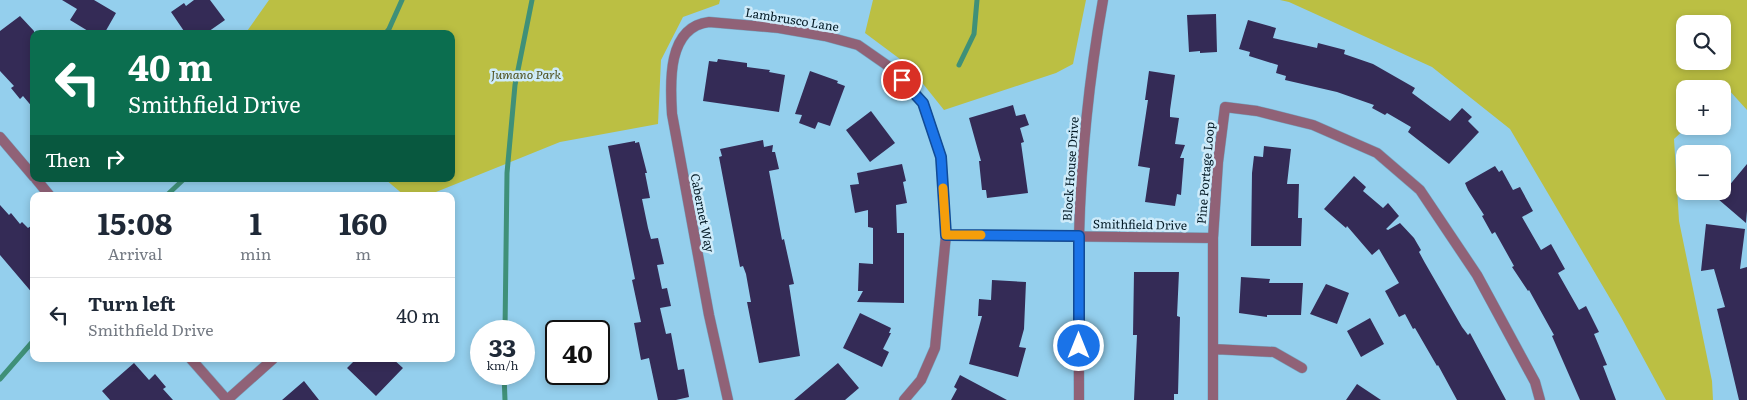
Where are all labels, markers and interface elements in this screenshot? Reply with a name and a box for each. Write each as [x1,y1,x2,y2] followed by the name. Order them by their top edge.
[744,3,840,35] street label: Lambrusco Lane
[1676,15,1731,200] map controls
[1676,15,1731,70] button: search
[128,40,213,92] text: 40 m
[45,50,110,115] icon: left
[881,59,923,101] pin
[491,65,561,83] park label: Jumano Park
[888,66,916,94] icon: arrive
[1676,80,1731,135] button: +
[128,87,301,120] text: Smithfield Drive
[1057,116,1083,222] street label: Block House Drive
[1192,121,1218,225] street label: Pine Portage Loop
[45,145,91,173] text: Then
[101,145,129,173] icon: right
[1676,145,1731,200] button: −
[686,172,719,254] street label: Cabernet Way
[98,200,172,244] text: 15:08
[249,200,262,244] text: 1
[339,200,387,244] text: 160
[1093,214,1187,234] street label: Smithfield Drive
[108,241,162,265] text: Arrival
[240,241,271,265] text: min
[355,241,371,265] text: m
[88,289,175,317] text: Turn left
[45,301,73,329] icon: left
[396,301,440,329] text: 40 m
[88,317,214,341] text: Smithfield Drive
[1052,319,1104,371] position arrow
[545,320,610,385] speed limit sign: 40
[489,328,516,365] text: 33
[487,356,518,374] text: km/h

